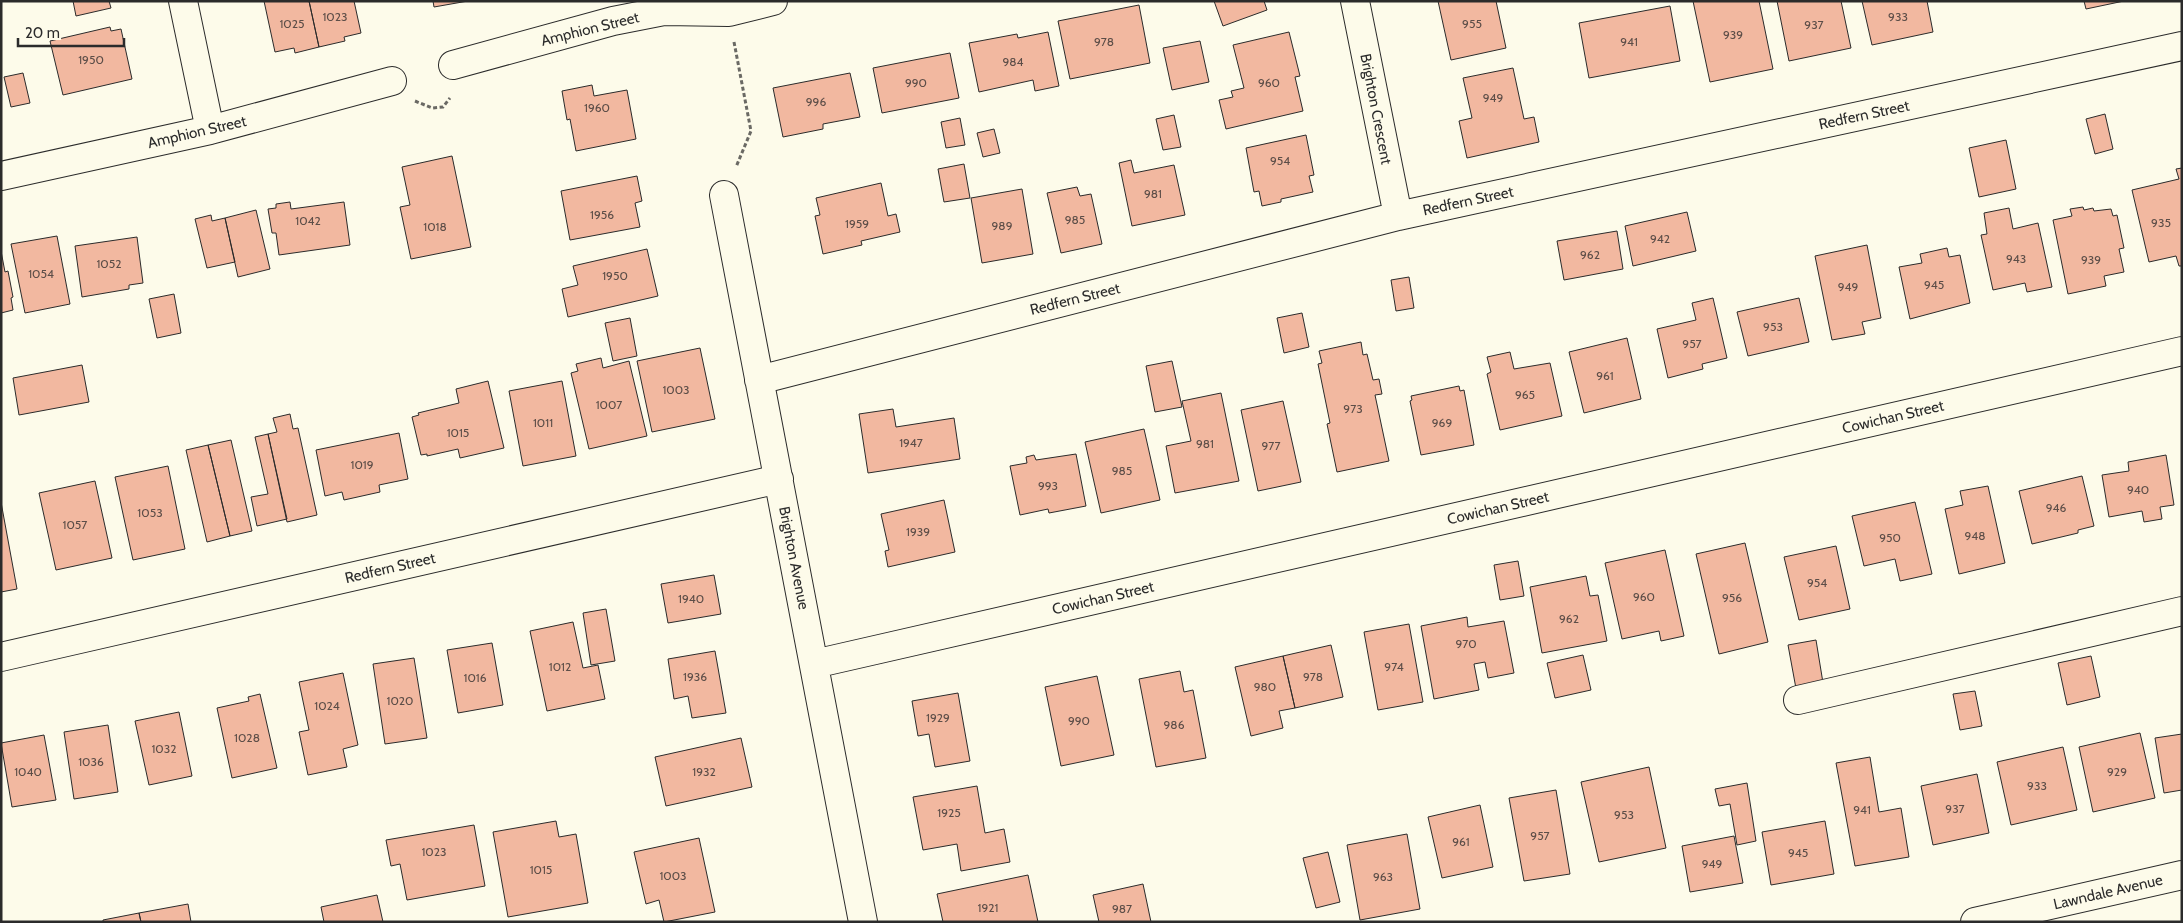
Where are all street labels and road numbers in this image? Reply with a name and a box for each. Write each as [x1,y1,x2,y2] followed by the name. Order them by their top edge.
[539,8,641,50] street label: Amphion Street
[1356,52,1396,166] street label: Brighton Crescent
[1817,97,1911,133] street label: Redfern Street
[146,112,248,152] street label: Amphion Street
[1421,183,1515,219] street label: Redfern Street
[1028,279,1122,319] street label: Redfern Street
[1840,397,1946,437] street label: Cowichan Street
[1445,488,1551,528] street label: Cowichan Street
[775,505,813,611] street label: Brighton Avenue
[343,549,437,587] street label: Redfern Street
[1050,578,1156,618] street label: Cowichan Street
[2052,871,2165,913] street label: Lawndale Avenue

